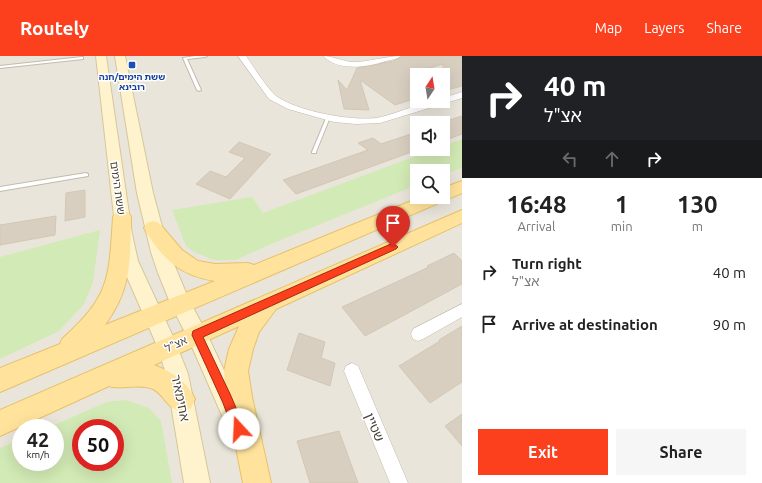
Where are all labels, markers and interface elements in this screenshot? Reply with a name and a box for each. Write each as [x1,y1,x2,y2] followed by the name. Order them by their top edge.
[20,17,89,39] text: Routely
[595,20,622,36] text: Map
[644,20,684,36] text: Layers
[706,20,742,36] text: Share
[127,60,137,70] marker: ששת הימים/חנה רובינא
[410,68,450,108] north arrow
[410,68,450,204] map controls
[544,70,606,101] text: 40 m
[99,72,165,92] place label: ששת הימים/חנה רובינא
[478,72,530,124] icon: right
[544,105,582,125] text: אצ"ל
[410,116,450,156] button: sound
[559,148,581,170] icon: left
[601,148,623,170] icon: ahead
[643,148,665,170] icon: right
[108,160,128,216] street label: ששת הימים
[410,164,450,204] button: search
[506,191,566,218] text: 16:48
[615,191,628,218] text: 1
[677,191,718,218] text: 130
[376,206,410,247] pin
[382,212,404,234] icon: arrive
[517,219,555,233] text: Arrival
[611,219,633,233] text: min
[692,219,703,233] text: m
[512,255,582,272] text: Turn right
[478,261,500,283] icon: right
[713,264,746,281] text: 40 m
[512,274,539,288] text: אצ"ל
[478,313,500,335] icon: arrive
[512,316,658,333] text: Arrive at destination
[713,316,746,333] text: 90 m
[163,334,189,354] street label: אצ"ל
[169,373,193,423] street label: אחימאיר
[218,408,260,450] position arrow
[363,411,387,443] street label: שטיין
[72,419,124,471] speed limit sign: 50
[27,428,49,451] text: 42
[478,429,608,475] button: Exit
[616,429,746,475] button: Share
[26,449,50,460] text: km/h

